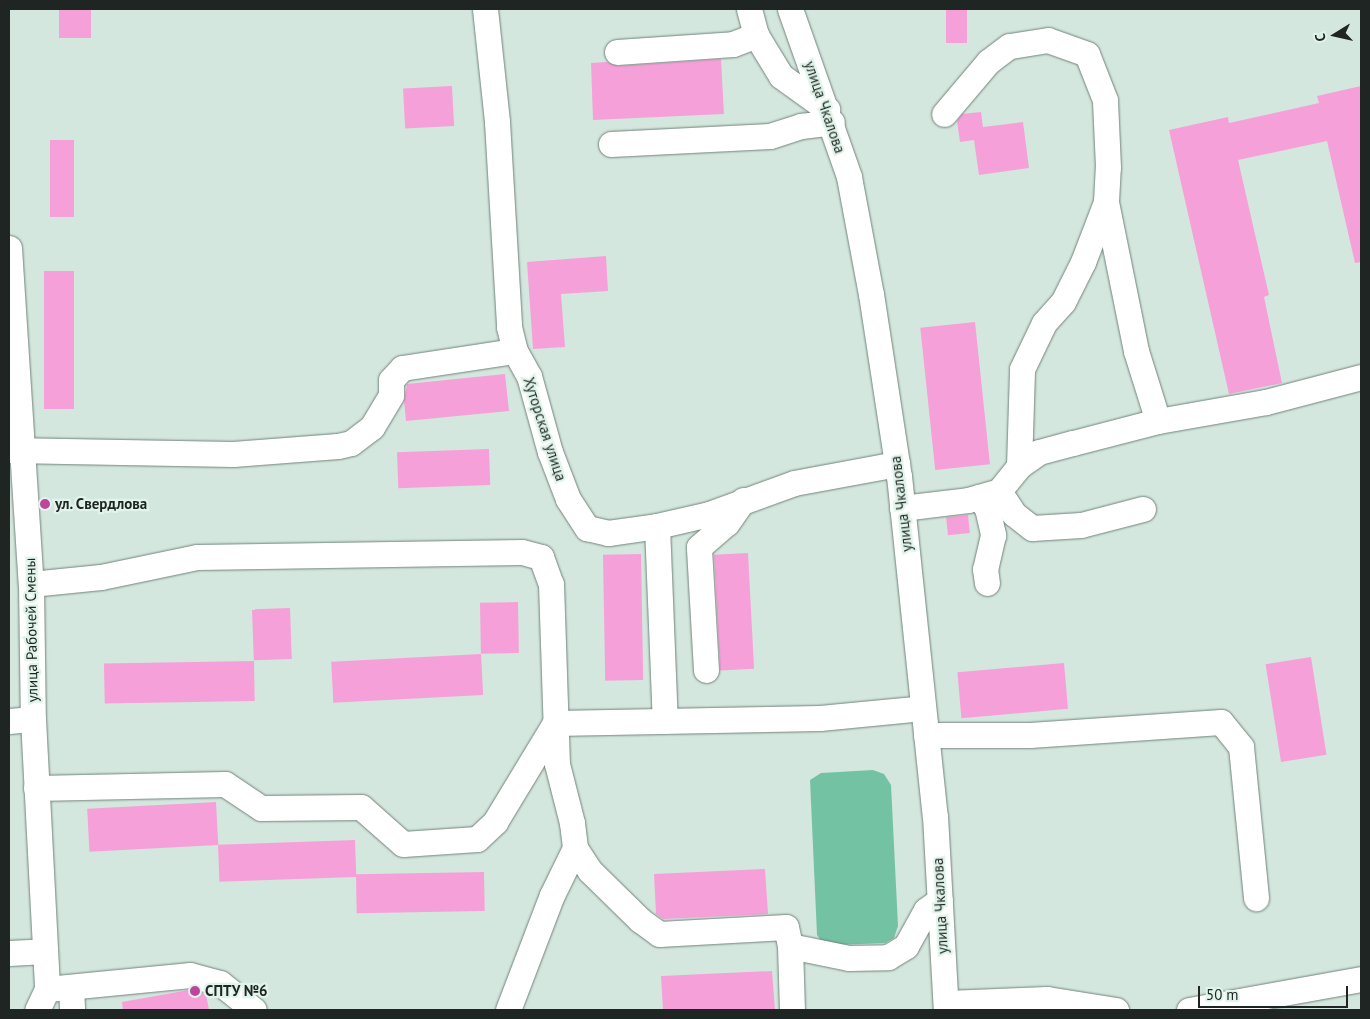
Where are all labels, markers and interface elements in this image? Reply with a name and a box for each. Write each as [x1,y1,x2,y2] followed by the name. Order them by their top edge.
[1310,10,1360,60] north arrow
[1311,32,1330,43] text: С
[801,59,849,155] street label: улица Чкалова
[520,375,570,483] street label: Хуторская улица
[886,455,916,553] street label: улица Чкалова
[55,495,148,513] place label: ул. Свердлова
[39,498,51,510] marker: ул. Свердлова
[21,558,41,702] street label: улица Рабочей Смены
[928,857,952,955] street label: улица Чкалова
[1200,976,1350,1008] scale bar
[205,982,268,1000] place label: СПТУ №6
[189,985,201,997] marker: СПТУ №6
[1206,985,1239,1004] text: 50 m

